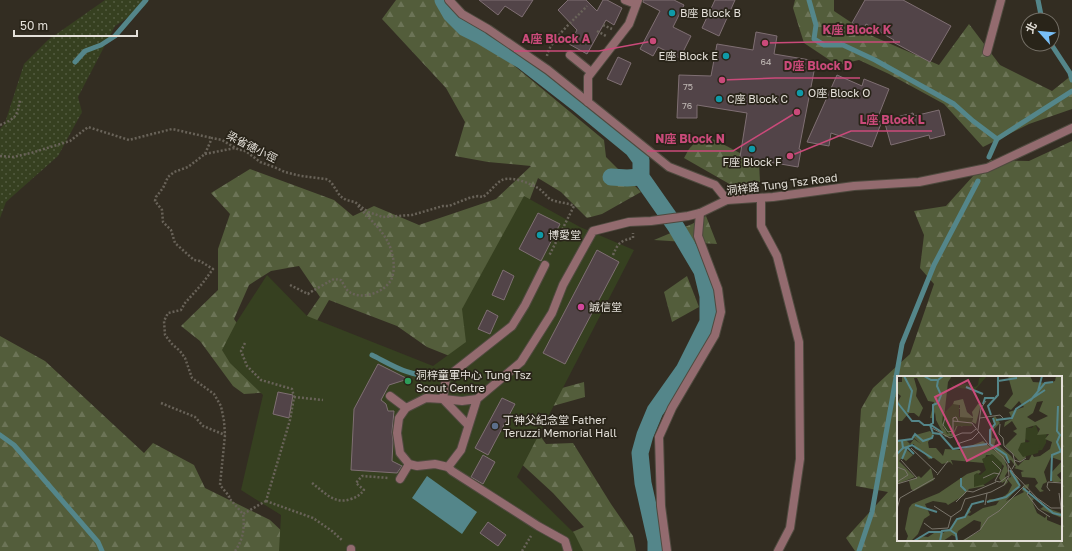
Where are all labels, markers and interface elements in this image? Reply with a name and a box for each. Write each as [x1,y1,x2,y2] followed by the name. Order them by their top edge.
[680,6,741,19] place label: B座 Block B
[667,8,677,18] marker: B座 Block B
[14,12,137,38] scale bar
[1020,12,1060,52] north arrow
[20,18,48,33] text: 50 m
[815,18,900,42] callout: K座 Block K
[1022,19,1039,35] text: 北
[823,22,892,37] text: K座 Block K
[514,27,599,51] callout: A座 Block A
[522,31,591,46] text: A座 Block A
[658,49,718,62] place label: E座 Block E
[721,51,731,61] marker: E座 Block E
[775,54,860,78] callout: D座 Block D
[761,56,772,67] house number: 64
[784,58,853,73] text: D座 Block D
[683,81,693,92] house number: 75
[808,86,870,99] place label: O座 Block O
[795,88,805,98] marker: O座 Block O
[727,92,788,105] place label: C座 Block C
[714,94,724,104] marker: C座 Block C
[682,100,692,111] house number: 76
[851,107,932,131] callout: L座 Block L
[859,112,925,127] text: L座 Block L
[647,127,733,151] callout: N座 Block N
[225,128,280,165] street label: 梁省德小徑
[655,131,725,146] text: N座 Block N
[747,144,757,154] marker: F座 Block F
[722,155,782,168] place label: F座 Block F
[726,170,838,197] street label: 洞梓路 Tung Tsz Road
[548,228,581,241] place label: 博愛堂
[535,230,545,240] marker: 博愛堂
[589,300,622,313] place label: 誠信堂
[576,302,586,312] marker: 誠信堂
[416,368,532,394] place label: 洞梓童軍中心 Tung Tsz Scout Centre
[403,376,413,386] marker: 洞梓童軍中心 Tung Tsz Scout Centre
[897,376,1062,541] inset map
[503,413,617,439] place label: 丁神父紀念堂 Father Teruzzi Memorial Hall
[490,421,500,431] marker: 丁神父紀念堂 Father Teruzzi Memorial Hall

